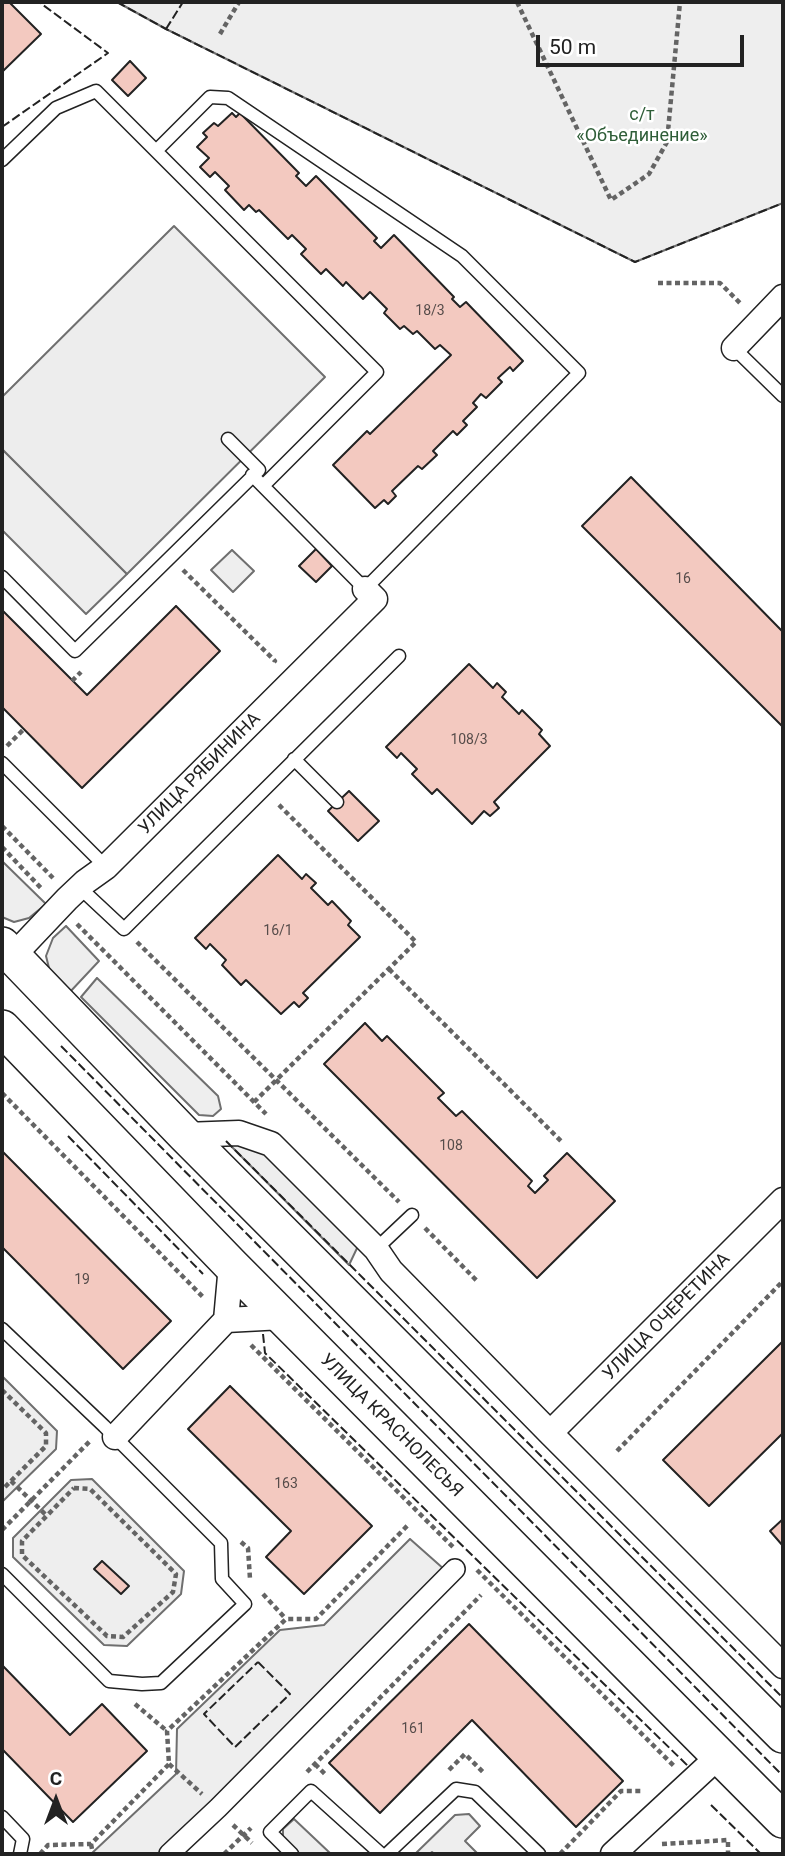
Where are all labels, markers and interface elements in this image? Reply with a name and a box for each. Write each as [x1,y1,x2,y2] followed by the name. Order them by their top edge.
[540,21,748,65] scale bar
[549,35,596,59] text: 50 m
[576,104,708,146] park label: с/т «Объединение»
[415,303,445,319] house number: 18/3
[675,571,691,587] house number: 16
[135,709,265,839] street label: УЛИЦА РЯБИНИНА
[450,732,488,748] house number: 108/3
[263,923,293,939] house number: 16/1
[439,1138,463,1154] house number: 108
[599,1249,735,1385] street label: УЛИЦА ОЧЕРЕТИНА
[74,1272,90,1288] house number: 19
[315,1350,467,1502] street label: УЛИЦА КРАСНОЛЕСЬЯ
[274,1476,298,1492] house number: 163
[401,1721,425,1737] house number: 161
[21,1765,91,1835] north arrow
[50,1767,62,1790] text: С

